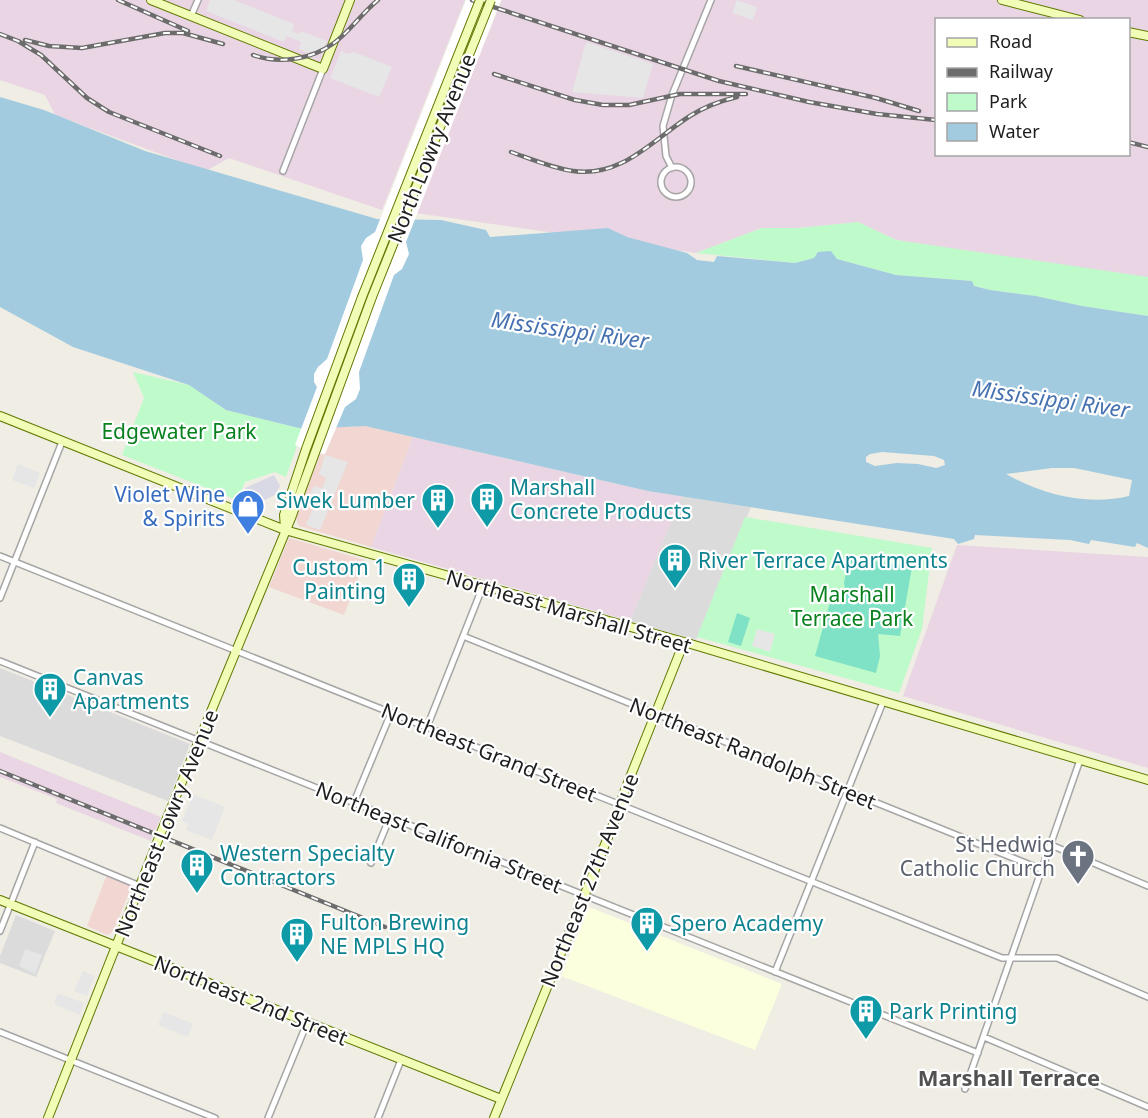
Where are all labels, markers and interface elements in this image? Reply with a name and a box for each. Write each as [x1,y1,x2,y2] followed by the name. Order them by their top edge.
[935,18,1130,156] legend
[989,29,1032,53] text: Road
[380,49,482,247] street label: North Lowry Avenue
[989,59,1054,83] text: Railway
[989,89,1027,113] text: Park
[989,119,1040,143] text: Water
[489,303,652,355] water label: Mississippi River
[970,372,1133,424] water label: Mississippi River
[101,417,257,445] park label: Edgewater Park
[510,473,691,525] place label: Marshall Concrete Products
[114,480,225,532] place label: Violet Wine & Spirits
[469,481,505,528] building icon: Marshall Concrete Products
[420,482,456,529] building icon: Siwek Lumber
[276,486,415,514] place label: Siwek Lumber
[230,488,266,535] shop icon: Violet Wine & Spirits
[657,542,693,589] building icon: River Terrace Apartments
[698,546,948,574] place label: River Terrace Apartments
[292,553,386,605] place label: Custom 1 Painting
[391,561,427,608] building icon: Custom 1 Painting
[443,563,695,660] street label: Northeast Marshall Street
[791,580,914,632] park label: Marshall Terrace Park
[73,663,189,715] place label: Canvas Apartments
[32,671,68,718] building icon: Canvas Apartments
[626,691,881,815] street label: Northeast Randolph Street
[377,696,601,808] street label: Northeast Grand Street
[108,705,224,941] street label: Northeast Lowry Avenue
[533,769,645,991] street label: Northeast 27th Avenue
[312,775,567,899] street label: Northeast California Street
[900,830,1055,882] place label: St Hedwig Catholic Church
[1060,838,1096,885] church icon: St Hedwig Catholic Church
[220,839,395,891] place label: Western Specialty Contractors
[179,847,215,894] building icon: Western Specialty Contractors
[629,905,665,952] building icon: Spero Academy
[320,908,469,960] place label: Fulton Brewing NE MPLS HQ
[670,909,823,937] place label: Spero Academy
[279,916,315,963] building icon: Fulton Brewing NE MPLS HQ
[150,948,352,1052] street label: Northeast 2nd Street
[848,993,884,1040] building icon: Park Printing
[889,997,1018,1025] place label: Park Printing
[918,1062,1100,1092] district label: Marshall Terrace

